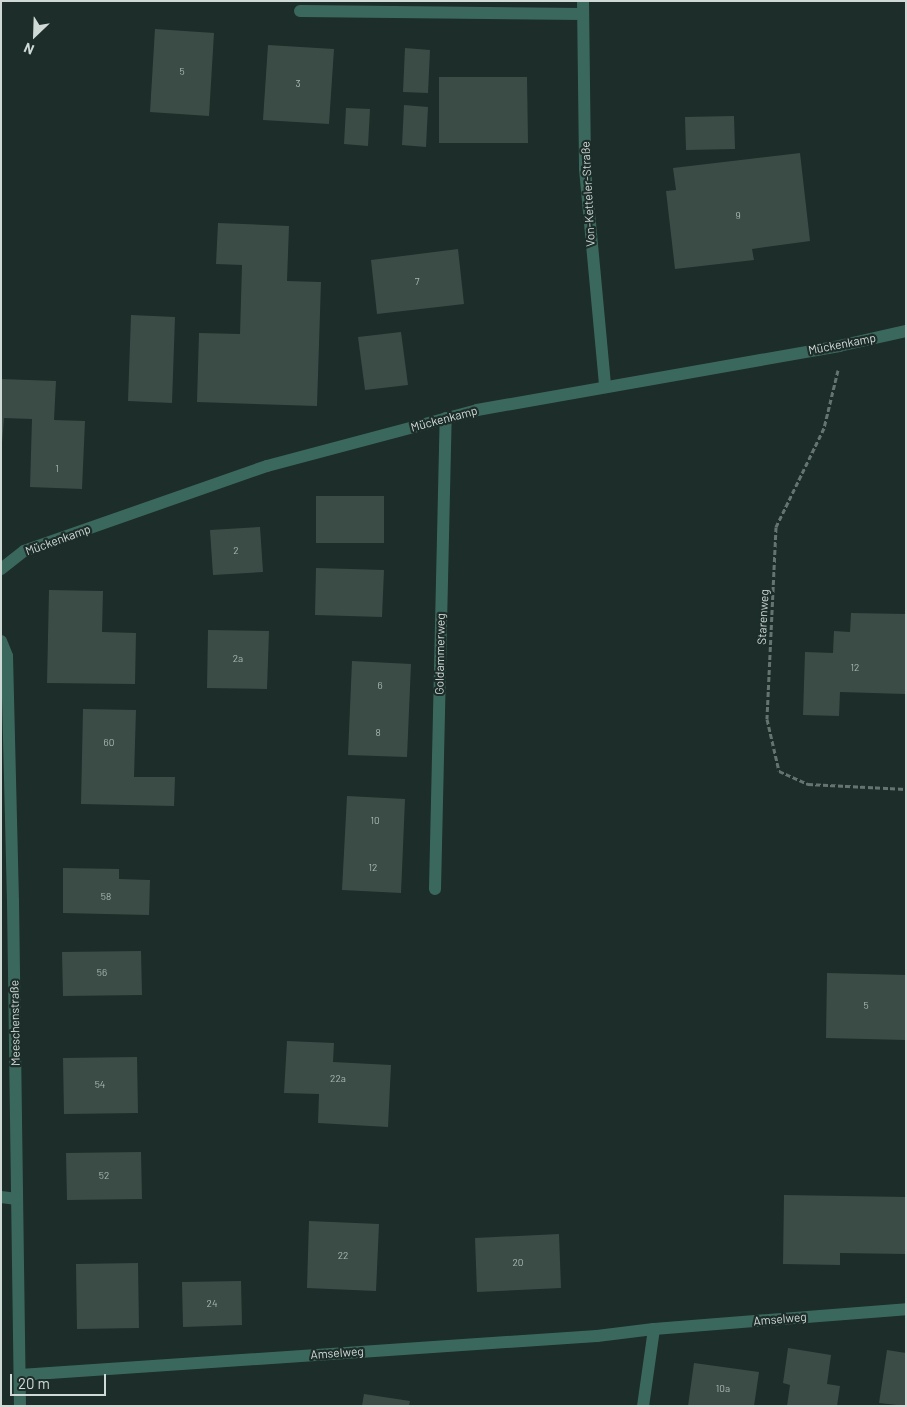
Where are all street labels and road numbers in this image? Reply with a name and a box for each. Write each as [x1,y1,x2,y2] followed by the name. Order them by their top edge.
[578,141,598,247] street label: Von-Ketteler-Straße
[807,330,877,358] street label: Mückenkamp
[409,403,479,435] street label: Mückenkamp
[23,522,93,558] street label: Mückenkamp
[754,589,772,645] street label: Starenweg
[432,613,448,695] street label: Goldammerweg
[7,980,23,1066] street label: Meeschenstraße
[753,1310,807,1328] street label: Amselweg
[310,1344,364,1362] street label: Amselweg

